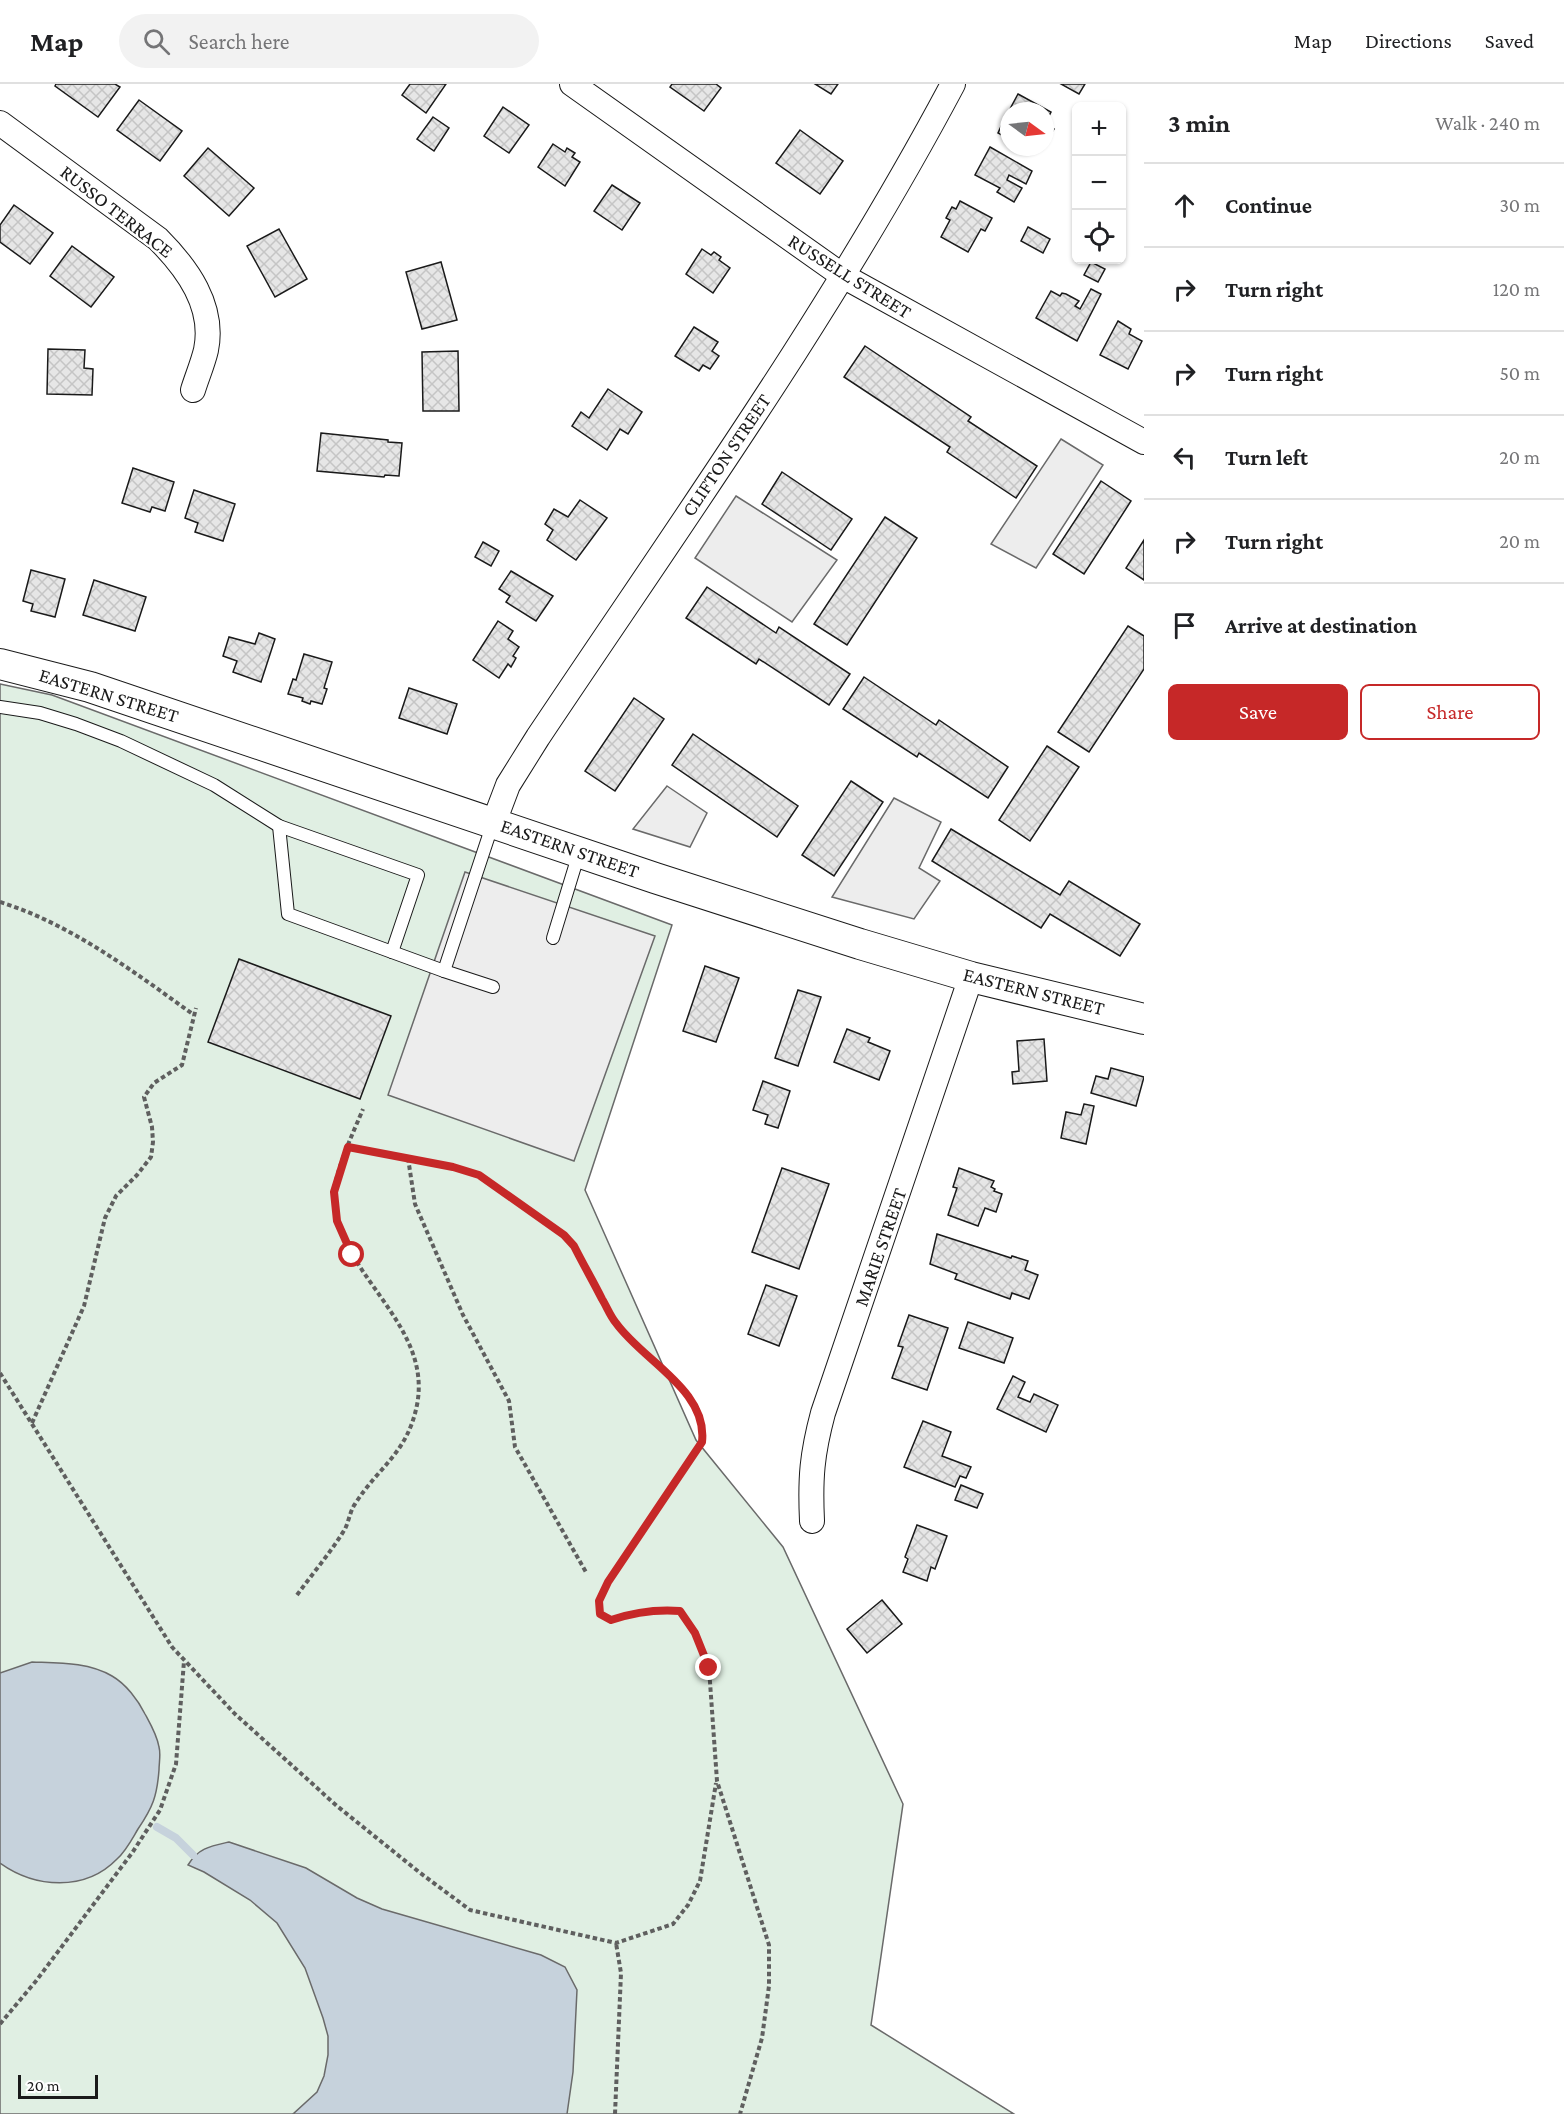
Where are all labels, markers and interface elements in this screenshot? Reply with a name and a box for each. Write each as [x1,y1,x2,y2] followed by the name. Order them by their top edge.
[119,14,539,68] search box
[140,25,173,58] icon: search
[30,26,83,57] text: Map
[188,29,289,54] text: Search here
[1294,29,1332,53] text: Map
[1365,29,1452,53] text: Directions
[1485,29,1534,53] text: Saved
[1000,102,1054,156] north arrow
[1072,102,1126,264] map controls
[1072,102,1126,156] button: +
[1168,109,1230,138] text: 3 min
[1435,112,1540,134] text: Walk · 240 m
[1072,156,1126,210] button: −
[56,160,178,262] street label: RUSSO TERRACE
[1168,189,1201,222] icon: ahead
[1225,193,1312,218] text: Continue
[1499,194,1540,216] text: 30 m
[1072,210,1126,264] button: locate
[784,229,916,323] street label: RUSSELL STREET
[1168,273,1201,306] icon: right
[1225,277,1323,302] text: Turn right
[1493,278,1540,300] text: 120 m
[1168,357,1201,390] icon: right
[1225,361,1323,386] text: Turn right
[1499,362,1540,384] text: 50 m
[677,390,775,520] street label: CLIFTON STREET
[1168,441,1201,474] icon: left
[1225,445,1308,470] text: Turn left
[1499,446,1540,468] text: 20 m
[1168,525,1201,558] icon: right
[1225,529,1323,554] text: Turn right
[1499,530,1540,552] text: 20 m
[1168,609,1201,642] icon: arrive
[1225,613,1417,638] text: Arrive at destination
[36,663,182,727] street label: EASTERN STREET
[1168,684,1348,740] button: Save
[1360,684,1540,740] button: Share
[498,814,642,882] street label: EASTERN STREET
[961,963,1107,1019] street label: EASTERN STREET
[849,1185,911,1309] street label: MARIE STREET
[338,1241,364,1267] route start
[695,1654,721,1680] route end
[18,2072,98,2100] scale bar
[27,2077,60,2094] text: 20 m

